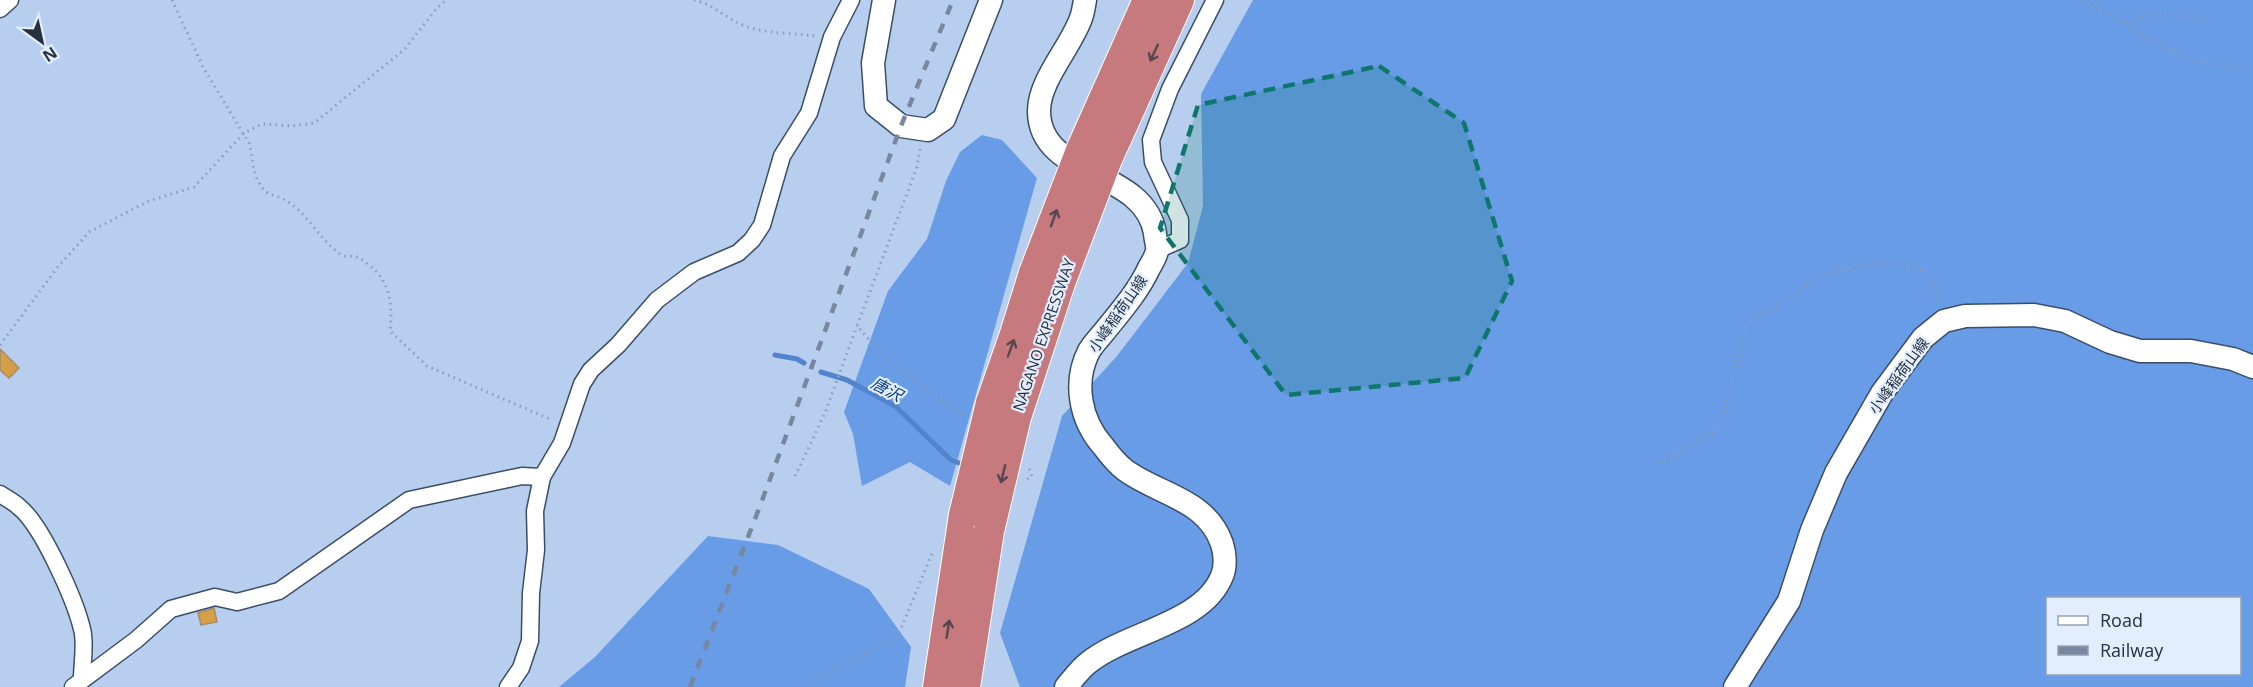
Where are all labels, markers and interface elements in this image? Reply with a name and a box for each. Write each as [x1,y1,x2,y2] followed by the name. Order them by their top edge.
[12,12,72,72] north arrow
[39,42,62,67] text: N
[1148,44,1160,62] one-way arrow
[1050,209,1061,228] one-way arrow
[1008,255,1079,413] street label: NAGANO EXPRESSWAY
[1083,271,1151,356] street label: 小峰稲荷山線
[1864,333,1933,418] street label: 小峰稲荷山線
[1006,339,1017,357] one-way arrow
[868,372,908,407] water label: 唐沢
[996,464,1008,483] one-way arrow
[2046,597,2241,675] legend
[2100,608,2143,632] text: Road
[942,620,953,640] one-way arrow
[2100,638,2164,662] text: Railway

